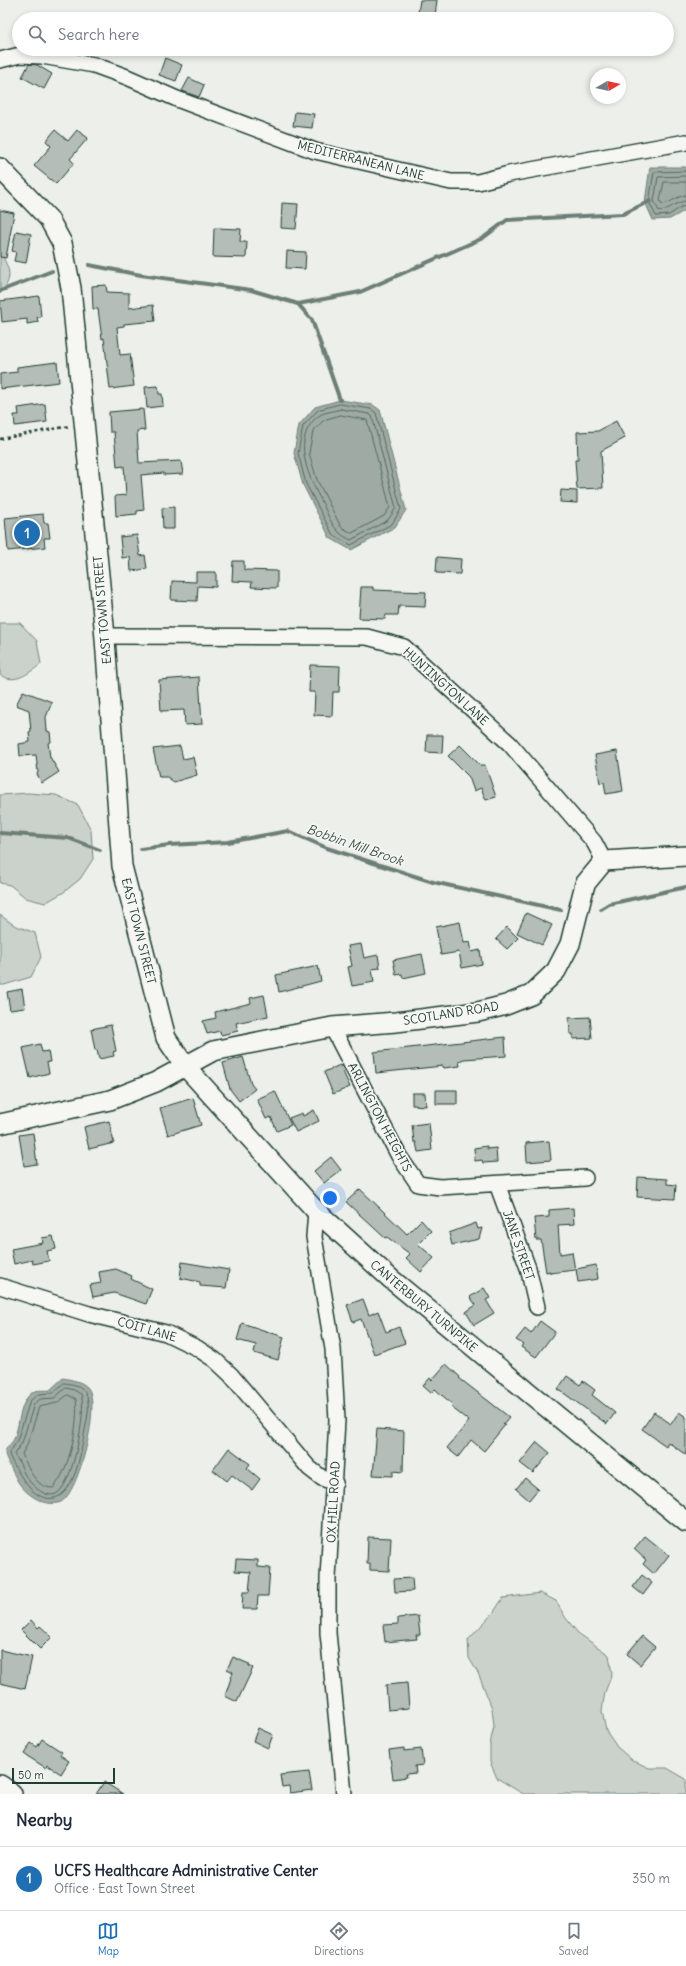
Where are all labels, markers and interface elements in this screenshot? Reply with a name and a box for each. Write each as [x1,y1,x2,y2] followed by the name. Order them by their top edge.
[12,12,674,56] search box
[26,23,48,45] icon: search
[58,25,139,44] text: Search here
[590,68,626,104] north arrow
[296,137,426,183] street label: MEDITERRANEAN LANE
[14,518,40,548] pin: 1
[90,555,114,665] street label: EAST TOWN STREET
[400,644,492,728] street label: HUNTINGTON LANE
[304,821,407,870] water label: Bobbin Mill Brook
[119,876,159,986] street label: EAST TOWN STREET
[402,998,500,1028] street label: SCOTLAND ROAD
[345,1060,415,1174] street label: ARLINGTON HEIGHTS
[320,1188,340,1208] your location
[500,1208,538,1282] street label: JANE STREET
[367,1257,481,1355] street label: CANTERBURY TURNPIKE
[116,1313,178,1345] street label: COIT LANE
[323,1461,343,1543] street label: OX HILL ROAD
[12,1766,115,1785] scale bar
[18,1768,44,1782] text: 50 m
[16,1809,72,1831] text: Nearby
[54,1861,318,1880] text: UCFS Healthcare Administrative Center
[26,1870,32,1887] text: 1
[632,1870,670,1887] text: 350 m
[54,1880,195,1897] text: Office · East Town Street
[97,1920,119,1958] tab: Map
[314,1920,364,1958] tab: Directions
[558,1920,589,1958] tab: Saved

